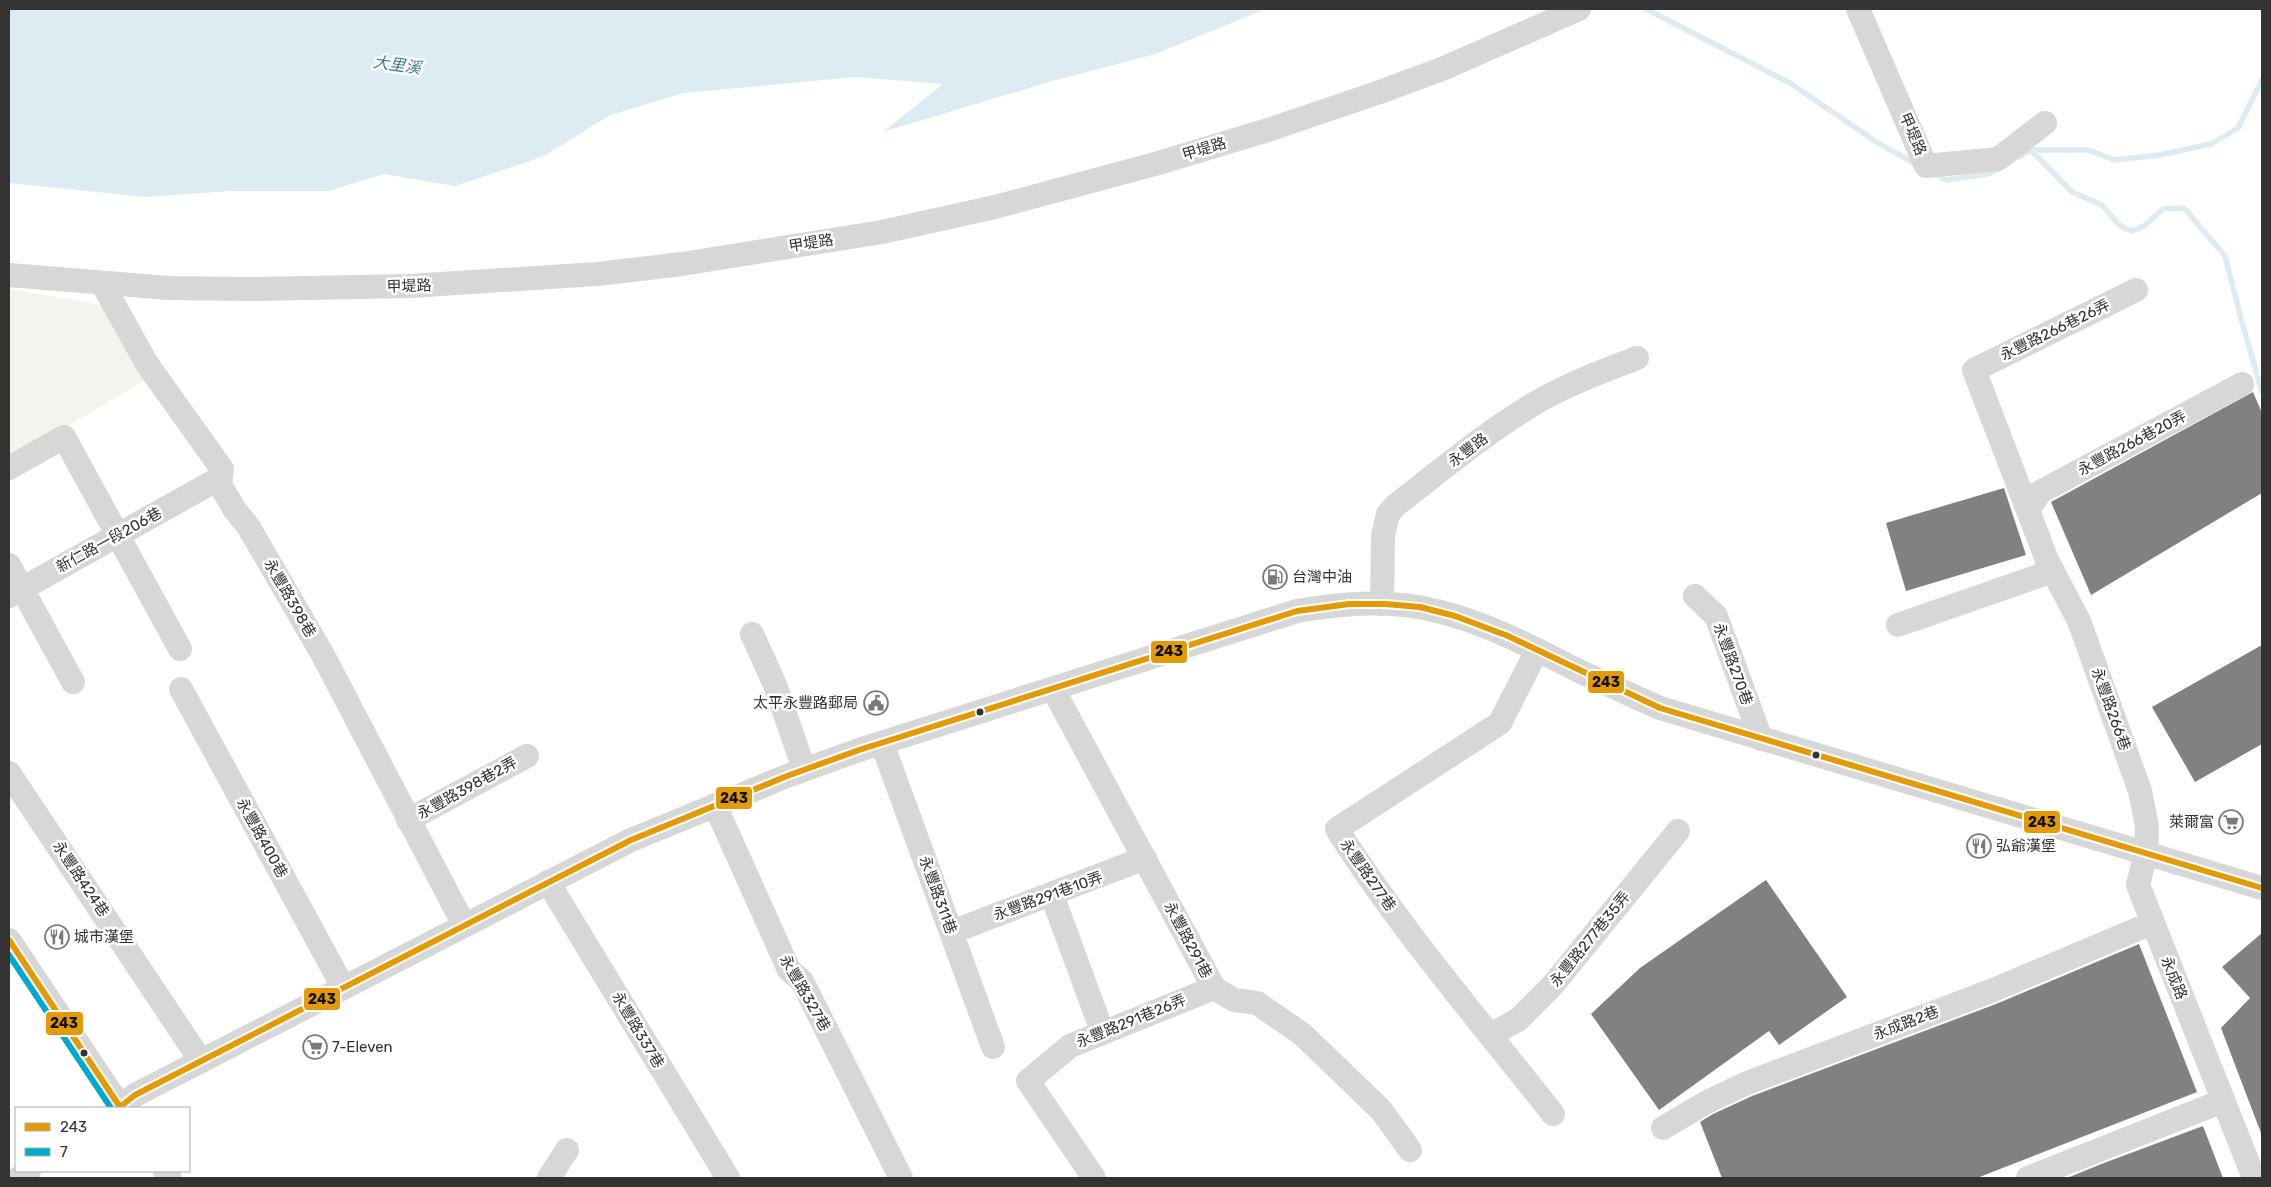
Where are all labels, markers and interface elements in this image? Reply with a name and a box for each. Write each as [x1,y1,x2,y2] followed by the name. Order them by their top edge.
[372,52,424,78] water label: 大里溪
[1896,110,1930,158] street label: 甲堤路
[1180,134,1228,164] street label: 甲堤路
[787,231,835,255] street label: 甲堤路
[386,276,432,296] street label: 甲堤路
[1997,296,2113,364] street label: 永豐路266巷26弄
[2075,407,2189,479] street label: 永豐路266巷20弄
[1445,429,1491,471] street label: 永豐路
[53,504,165,576] street label: 新仁路一段206巷
[260,556,320,640] street label: 永豐路398巷
[1262,564,1288,590] fuel station icon: 台灣中油
[1292,568,1352,586] place label: 台灣中油
[1710,621,1756,707] street label: 永豐路270巷
[1150,640,1188,664] line badge: 243
[1155,643,1183,660] text: 243
[2088,665,2134,753] street label: 永豐路266巷
[1587,670,1625,694] line badge: 243
[1592,674,1620,691] text: 243
[863,690,889,716] public building icon: 太平永豐路郵局
[753,694,858,712] place label: 太平永豐路郵局
[975,707,985,717] unlabelled marker
[1811,750,1821,760] unlabelled marker
[414,753,520,823] street label: 永豐路398巷2弄
[715,786,753,810] line badge: 243
[720,790,748,807] text: 243
[233,795,291,881] street label: 永豐路400巷
[2218,809,2244,835] supermarket icon: 萊爾富
[2023,810,2061,834] line badge: 243
[2169,813,2214,831] place label: 萊爾富
[2028,814,2056,831] text: 243
[1966,833,1992,859] restaurant icon: 弘爺漢堡
[1336,835,1400,915] street label: 永豐路277巷
[1996,837,2056,855] place label: 弘爺漢堡
[49,838,113,920] street label: 永豐路424巷
[916,854,960,936] street label: 永豐路311巷
[991,868,1105,924] street label: 永豐路291巷10弄
[1546,888,1634,990] street label: 永豐路277巷35弄
[1160,899,1216,981] street label: 永豐路291巷
[44,924,70,950] restaurant icon: 城市漢堡
[74,928,134,946] place label: 城市漢堡
[776,951,834,1035] street label: 永豐路327巷
[2157,954,2191,1002] street label: 永成路
[303,987,341,1011] line badge: 243
[608,989,668,1071] street label: 永豐路337巷
[308,991,336,1008] text: 243
[1073,991,1189,1051] street label: 永豐路291巷26弄
[1871,1002,1941,1044] street label: 永成路2巷
[45,1011,84,1036] line badge: 243
[50,1015,78,1032] text: 243
[302,1034,328,1060] supermarket icon: 7-Eleven
[332,1038,393,1056] place label: 7-Eleven
[79,1048,89,1058] unlabelled marker
[15,1107,190,1172] legend
[60,1118,87,1136] text: 243
[60,1143,68,1161] text: 7

